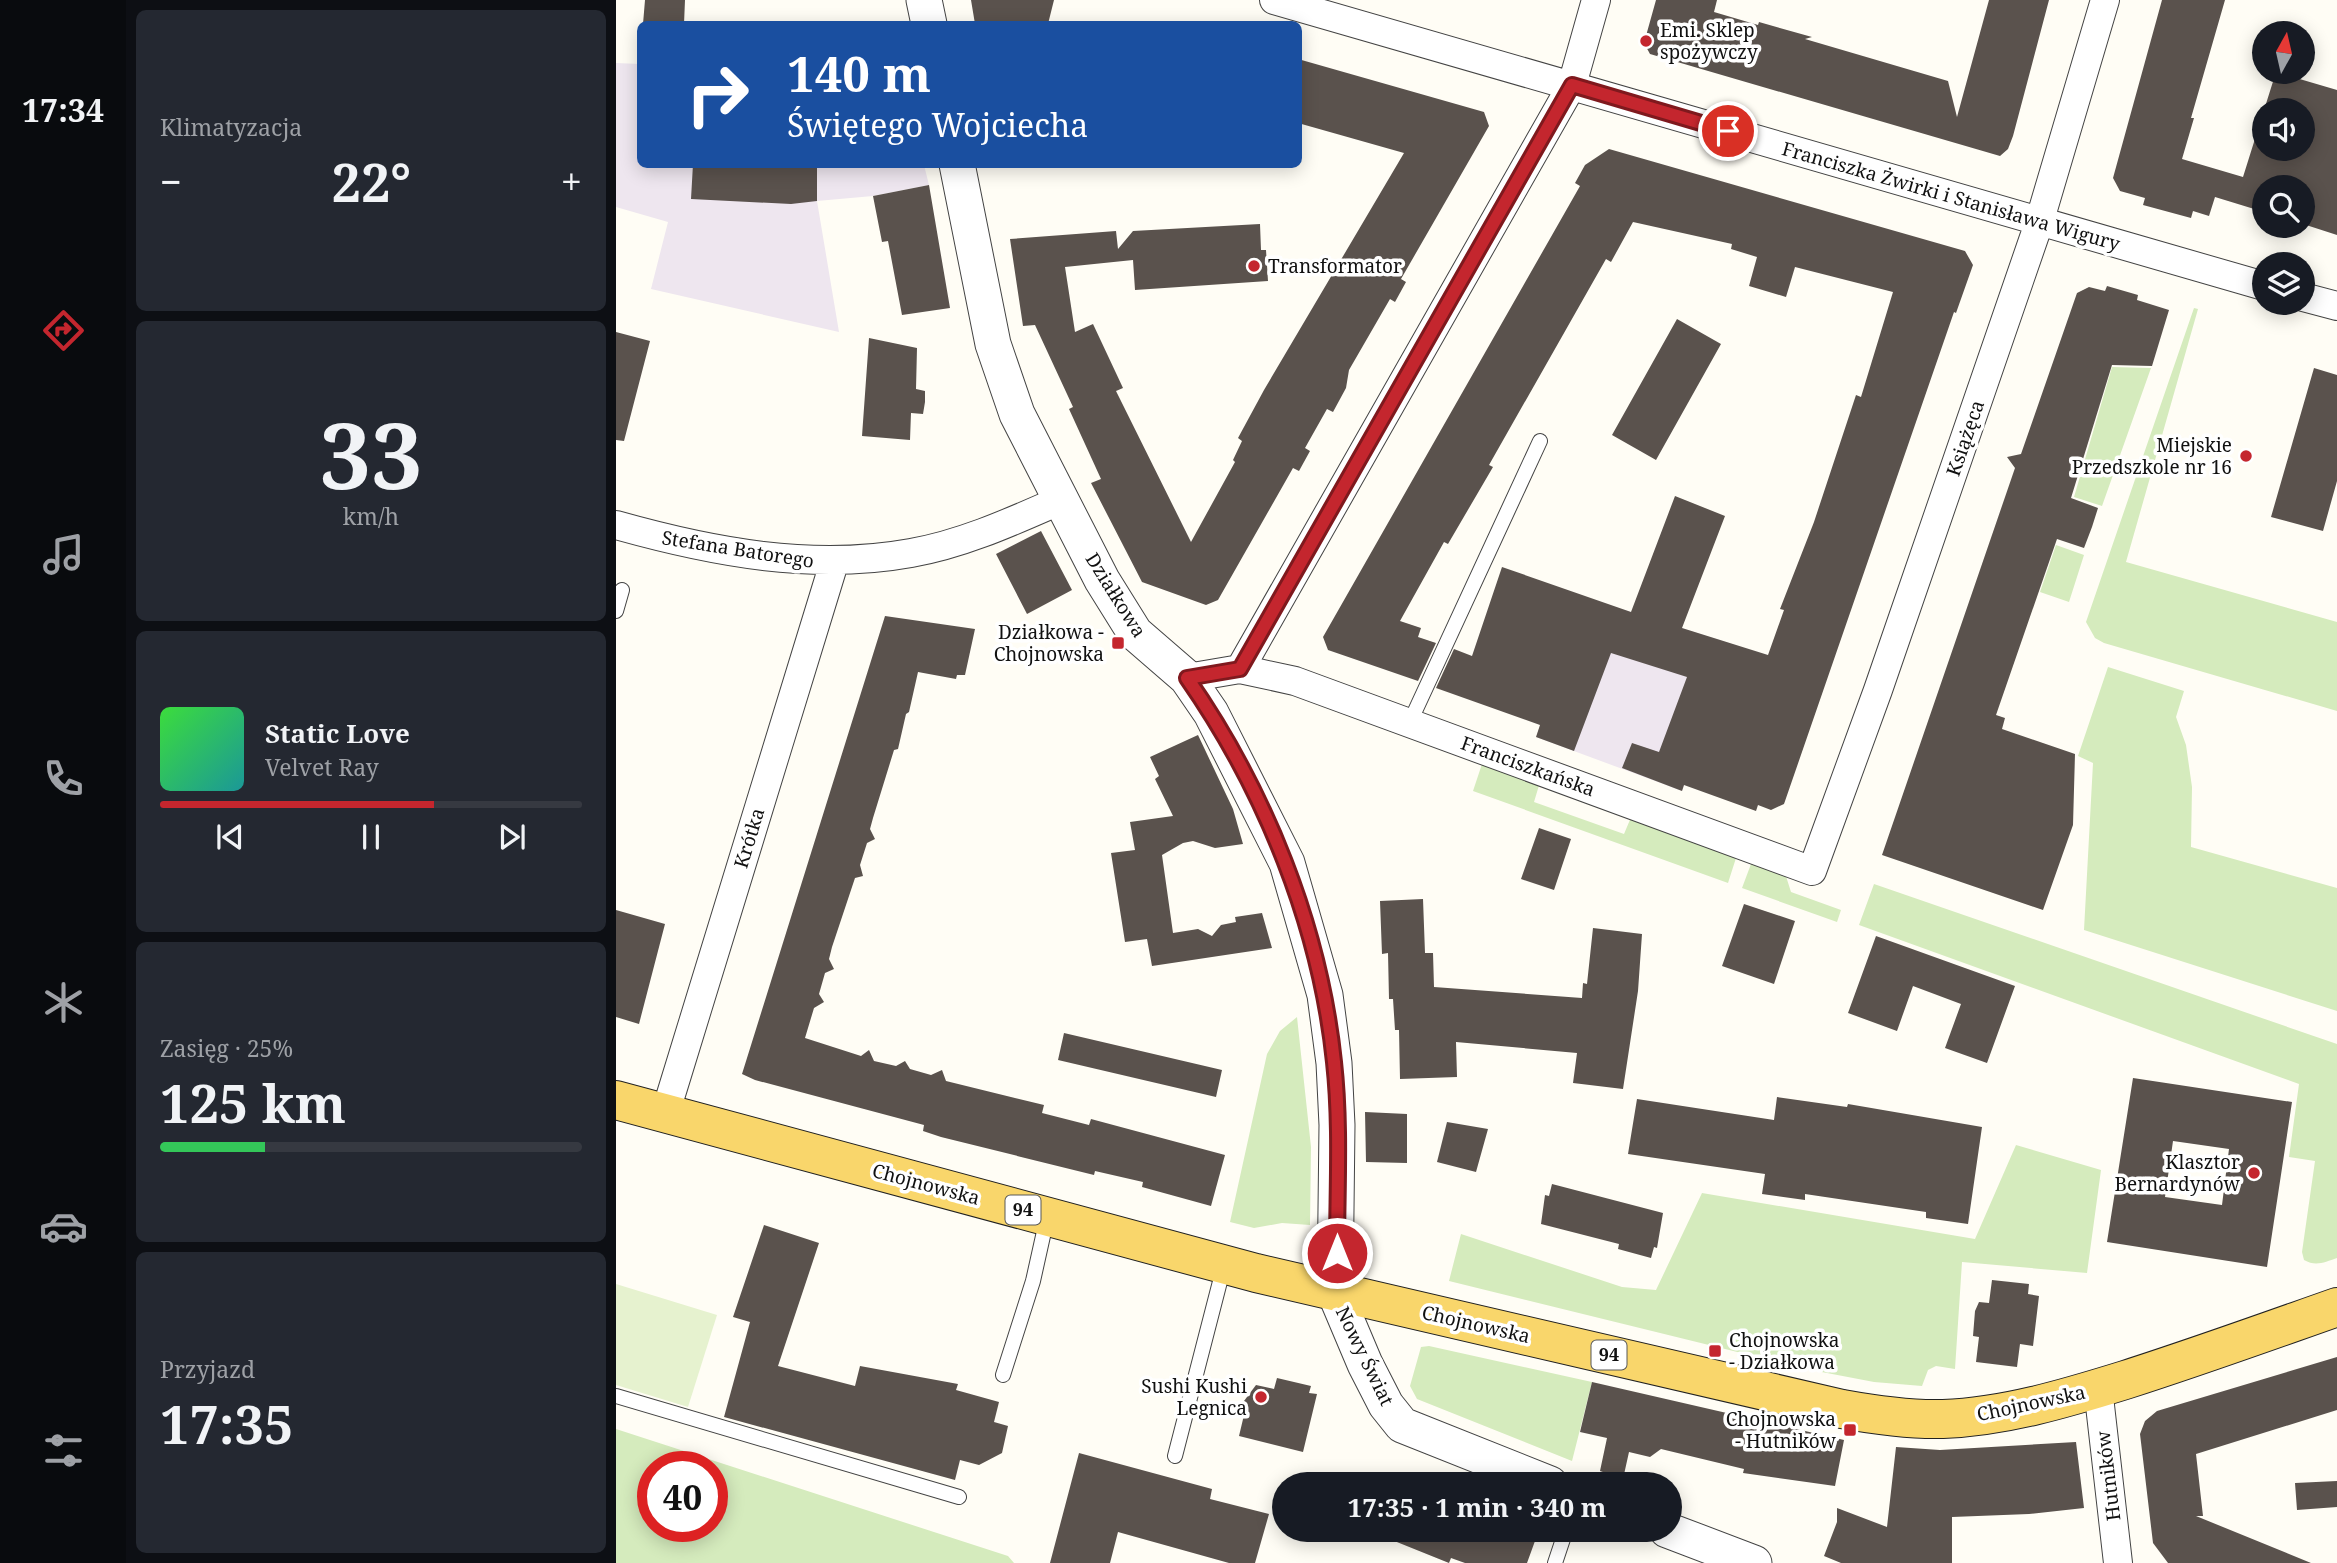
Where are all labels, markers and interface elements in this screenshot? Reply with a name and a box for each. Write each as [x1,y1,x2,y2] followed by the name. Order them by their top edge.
[1660,17,1758,65] place label: Emi. Sklep spożywczy
[2252,21,2315,84] north arrow
[2252,21,2315,315] map controls
[1638,33,1654,49] marker: Emi. Sklep spożywczy
[787,40,931,106] text: 140 m
[672,49,763,140] icon: right
[22,88,104,131] text: 17:34
[2252,98,2315,161] button: sound
[1698,101,1758,161] pin
[787,103,1088,146] text: Świętego Wojciecha
[160,111,302,143] text: Klimatyzacja
[1709,112,1747,150] icon: arrive
[1779,135,2123,257] street label: Franciszka Żwirki i Stanisława Wigury
[332,146,411,217] text: 22°
[160,155,182,207] text: −
[561,155,582,207] text: +
[2252,175,2315,238] button: search
[2252,252,2315,315] button: layers
[1268,253,1402,279] place label: Transformator
[1246,258,1262,274] marker: Transformator
[39,306,88,355] icon: directions
[320,392,422,516] text: 33
[1940,397,1990,479] street label: Książęca
[2072,432,2232,480] place label: Miejskie Przedszkole nr 16
[2238,448,2254,464] marker: Miejskie Przedszkole nr 16
[343,500,399,532] text: km/h
[660,524,816,574] street label: Stefana Batorego
[39,530,88,579] icon: music
[1080,548,1152,642] street label: Działkowa
[994,619,1104,667] place label: Działkowa - Chojnowska
[1110,635,1126,651] marker: Działkowa - Chojnowska
[265,715,410,751] text: Static Love
[1457,730,1599,802] street label: Franciszkańska
[265,751,379,783] text: Velvet Ray
[39,754,88,803] icon: phone
[728,805,770,871] street label: Krótka
[211,818,249,856] icon: previous
[352,818,390,856] icon: pause
[493,818,531,856] icon: next
[39,978,88,1027] icon: climate
[160,1032,293,1064] text: Zasięg · 25%
[160,1067,346,1138] text: 125 km
[2115,1149,2241,1197] place label: Klasztor Bernardynów
[869,1157,983,1211] street label: Chojnowska
[2246,1165,2262,1181] marker: Klasztor Bernardynów
[1006,1196,1040,1224] road number: 94
[39,1202,88,1251] icon: car
[1300,1216,1374,1290] position arrow
[1419,1299,1533,1349] street label: Chojnowska
[1330,1302,1400,1410] street label: Nowy Świat
[1729,1327,1839,1375] place label: Chojnowska - Działkowa
[1592,1340,1626,1370] road number: 94
[1707,1343,1723,1359] marker: Chojnowska - Działkowa
[160,1353,255,1385] text: Przyjazd
[1141,1373,1247,1421] place label: Sushi Kushi Legnica
[1974,1379,2088,1427] street label: Chojnowska
[160,1388,293,1459] text: 17:35
[1253,1389,1269,1405] marker: Sushi Kushi Legnica
[1726,1406,1837,1454] place label: Chojnowska - Hutników
[1842,1422,1858,1438] marker: Chojnowska - Hutników
[39,1426,88,1475] icon: filters
[2090,1429,2126,1522] street label: Hutników
[637,1451,728,1542] speed limit sign: 40
[1347,1489,1607,1525] text: 17:35 · 1 min · 340 m

